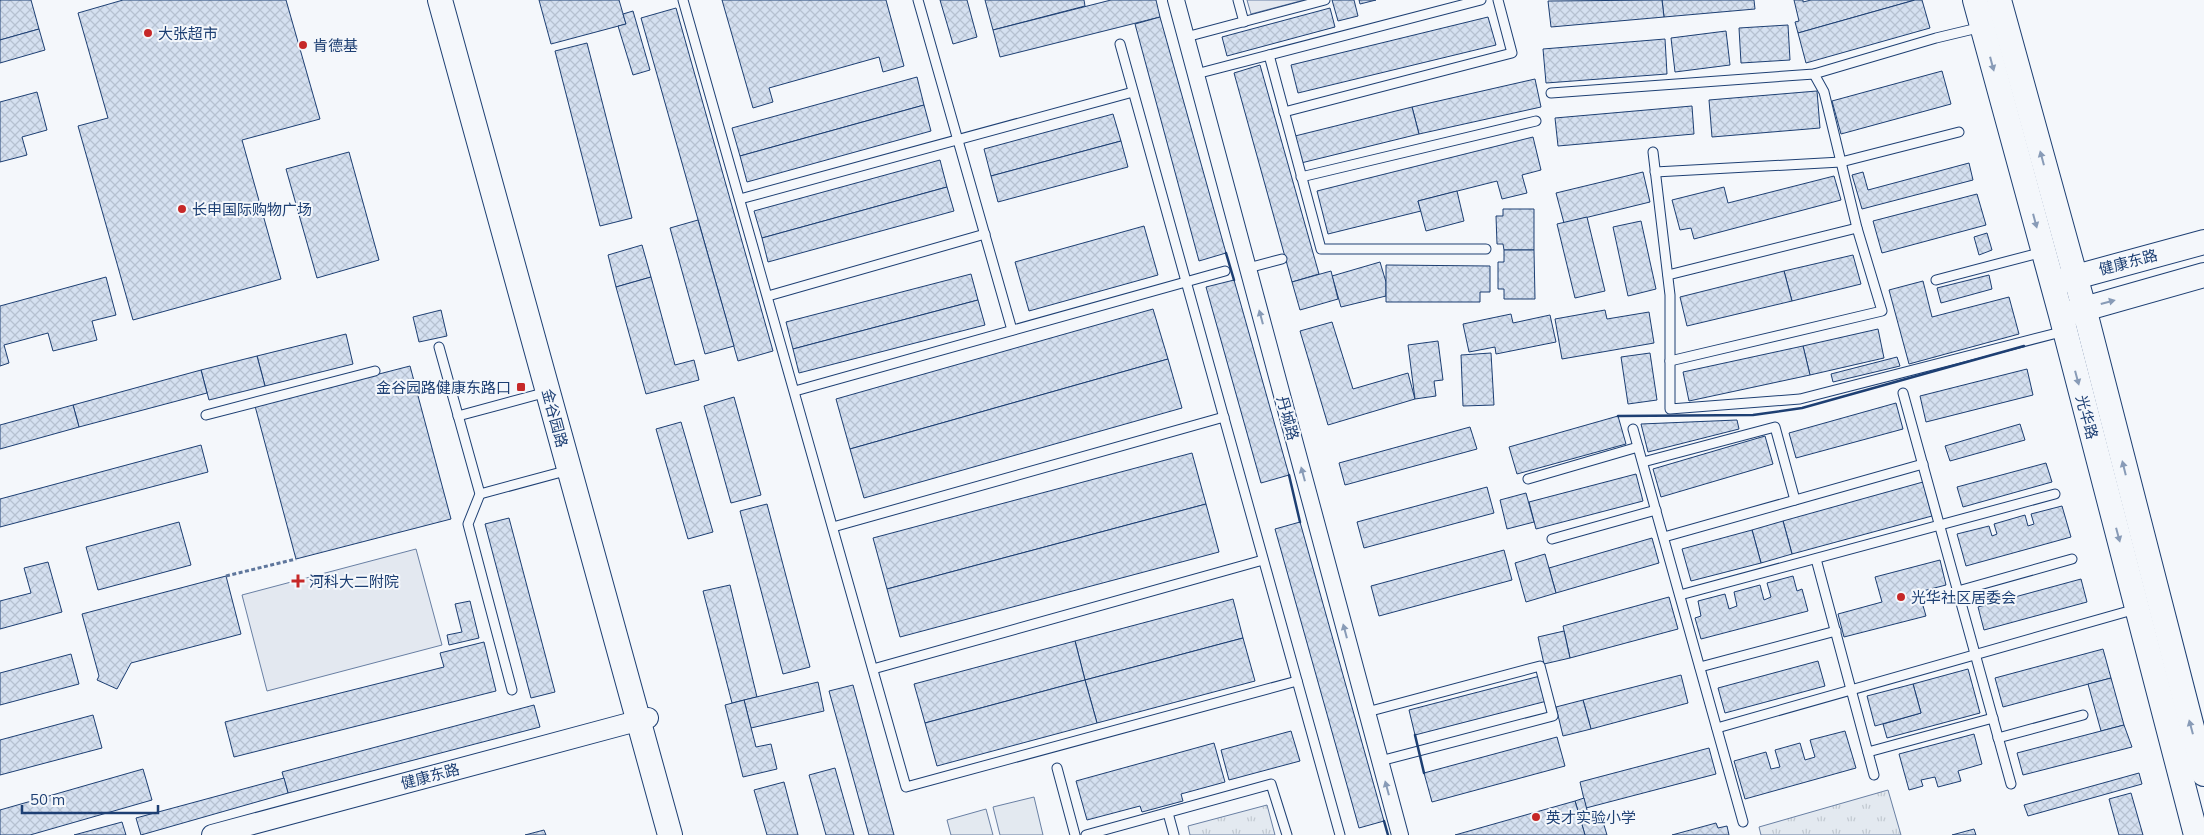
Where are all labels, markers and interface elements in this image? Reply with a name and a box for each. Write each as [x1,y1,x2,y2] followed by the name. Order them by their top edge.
[158,24,218,43] place label: 大张超市
[142,27,154,39] marker: 大张超市
[313,36,358,55] place label: 肯德基
[297,39,309,51] marker: 肯德基
[1989,56,1997,71] one-way arrow
[2038,151,2046,166] one-way arrow
[192,200,312,219] place label: 长申国际购物广场
[176,203,188,215] marker: 长申国际购物广场
[2031,213,2039,228] one-way arrow
[2097,245,2159,279] street label: 健康东路
[2100,297,2115,305] one-way arrow
[1257,310,1265,325] one-way arrow
[2073,370,2081,385] one-way arrow
[376,378,511,397] place label: 金谷园路健康东路口
[515,381,527,393] marker: 金谷园路健康东路口
[538,387,572,449] street label: 金谷园路
[2072,393,2102,441] street label: 光华路
[1273,394,1303,442] street label: 丹城路
[2120,460,2128,475] one-way arrow
[1299,467,1307,482] one-way arrow
[2114,527,2122,542] one-way arrow
[309,572,399,591] place label: 河科大二附院
[291,574,305,588] marker: 河科大二附院
[1911,588,2016,607] place label: 光华社区居委会
[1895,591,1907,603] marker: 光华社区居委会
[1341,623,1349,638] one-way arrow
[2187,719,2195,734] one-way arrow
[399,759,461,793] street label: 健康东路
[1383,780,1391,795] one-way arrow
[22,782,159,814] scale bar
[30,790,65,809] text: 50 m
[1546,808,1636,827] place label: 英才实验小学
[1530,811,1542,823] marker: 英才实验小学

